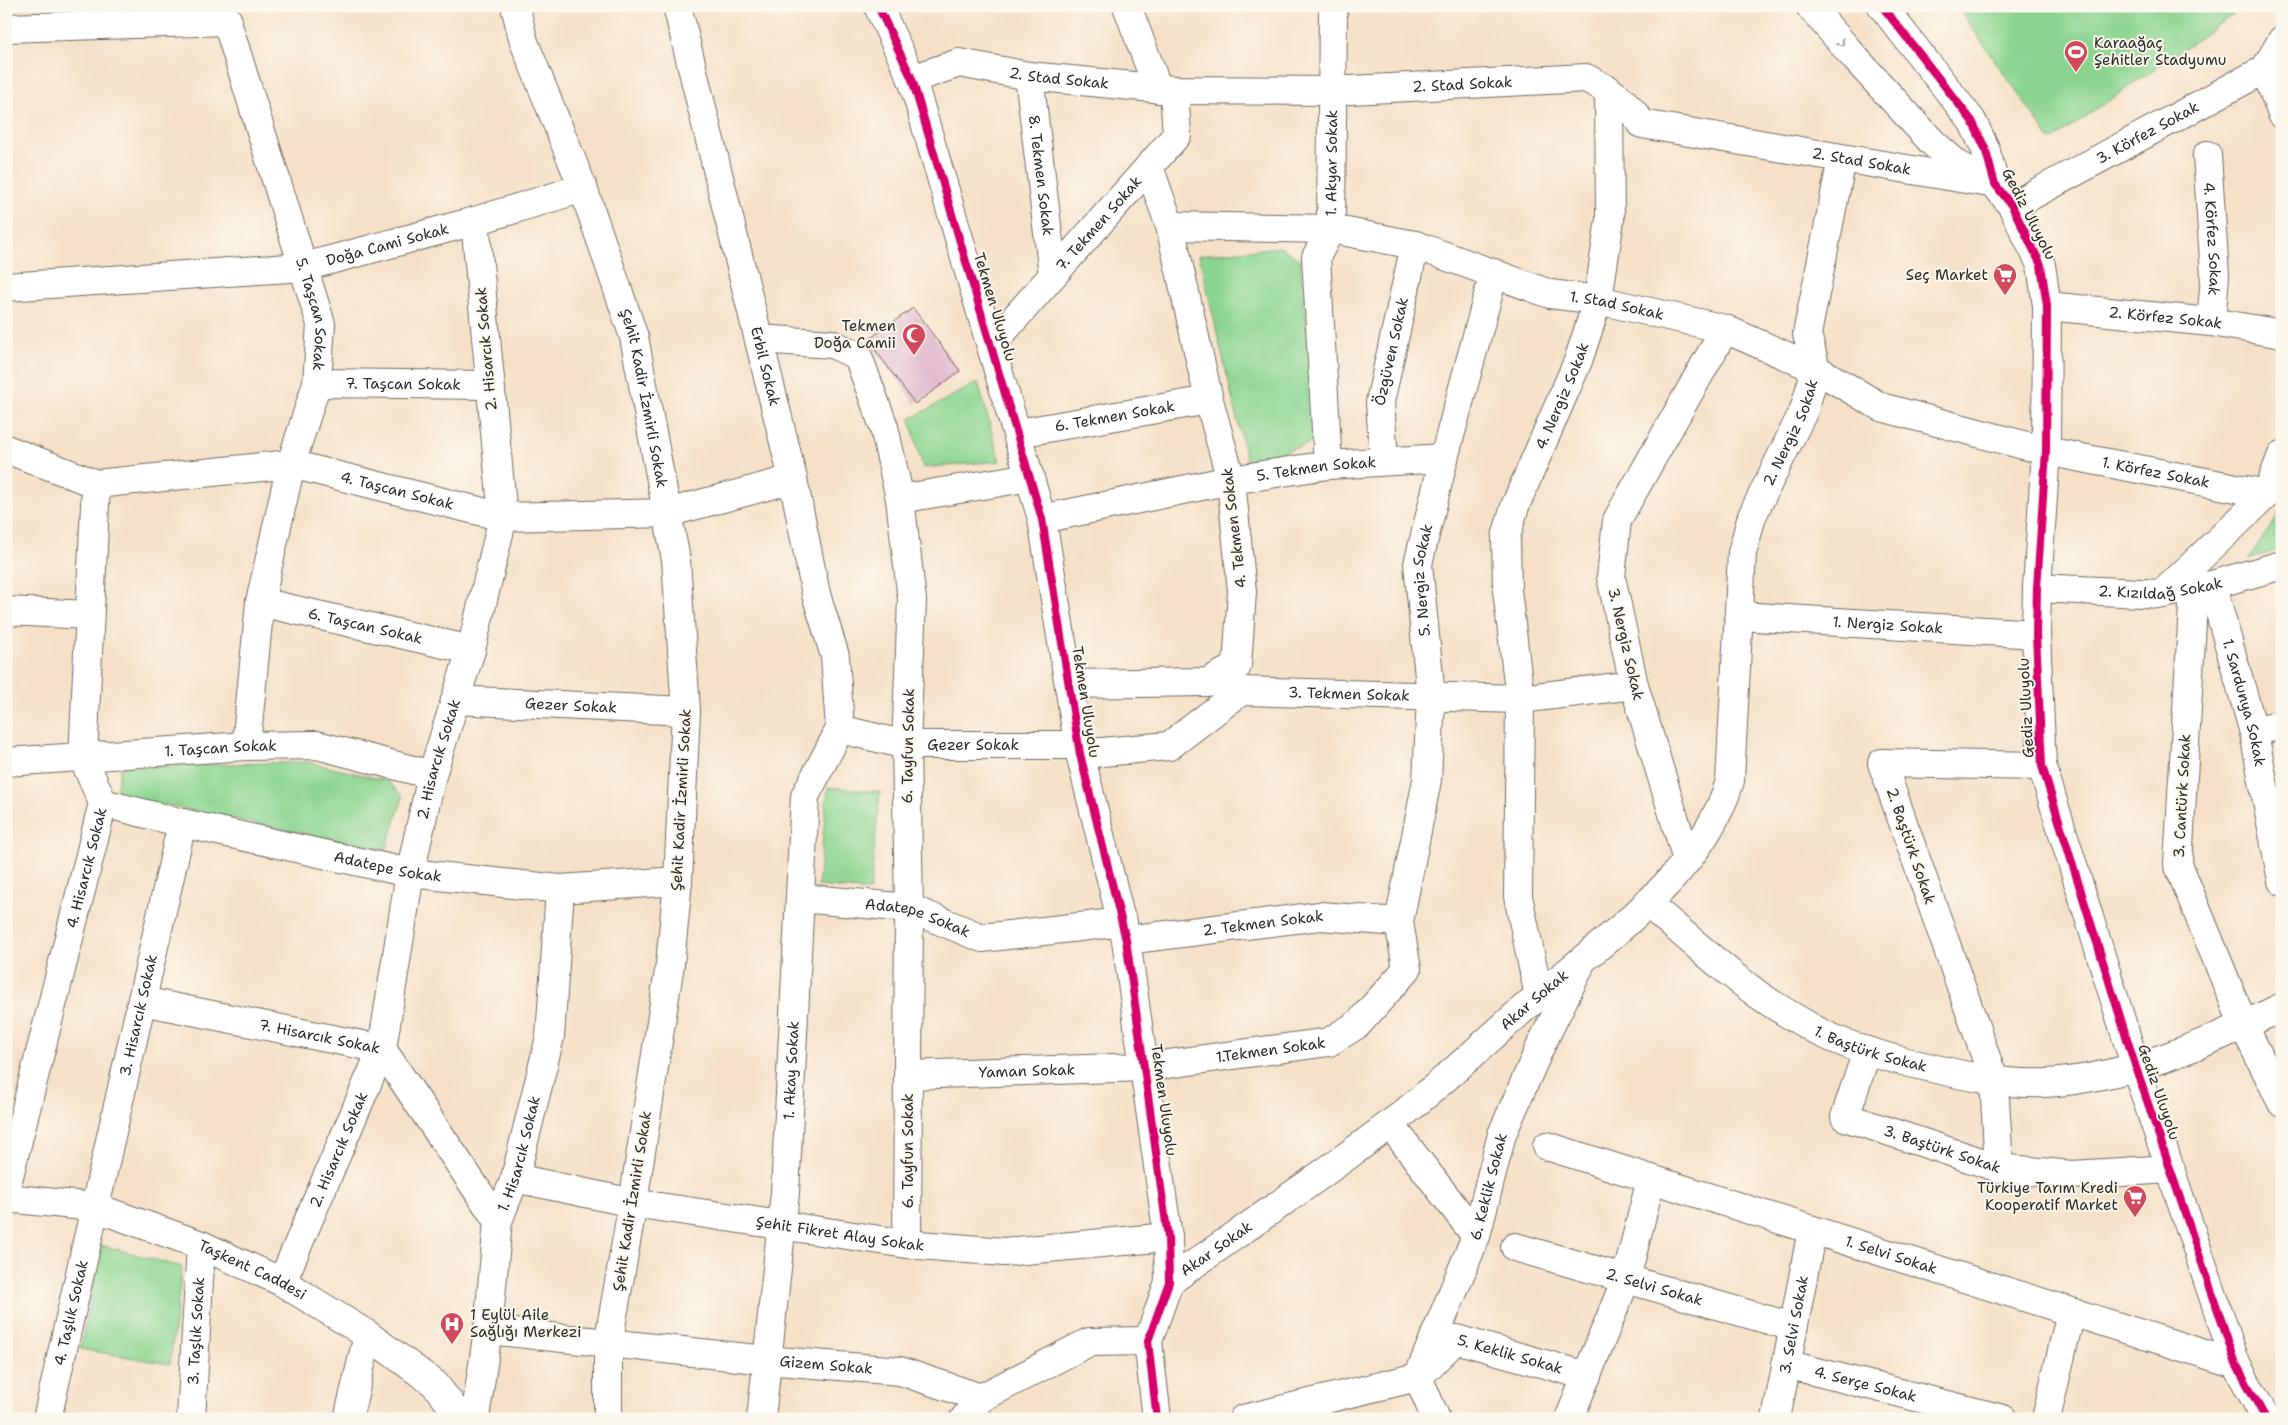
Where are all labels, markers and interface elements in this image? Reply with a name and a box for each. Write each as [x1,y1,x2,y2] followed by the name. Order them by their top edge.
[2094,33,2226,70] place label: Karaağaç Şehitler Stadyumu
[1836,38,1845,47] one-way arrow
[2063,39,2089,73] sports icon: Karaağaç Şehitler Stadyumu
[1008,63,1110,94] street label: 2. Stad Sokak
[1412,72,1513,97] street label: 2. Stad Sokak
[2093,97,2202,169] street label: 3. Körfez Sokak
[1321,110,1342,216] street label: 1. Akyar Sokak
[1024,114,1058,237] street label: 8. Tekmen Sokak
[1810,143,1913,180] street label: 2. Stad Sokak
[1997,165,2061,263] street label: Gediz Uluyolu
[1051,172,1146,275] street label: 7. Tekmen Sokak
[2199,181,2225,296] street label: 4. Körfez Sokak
[324,219,451,271] street label: Doğa Cami Sokak
[969,250,1021,364] street label: Tekmen Uluyolu
[291,255,331,371] street label: 5. Taşcan Sokak
[1992,262,2018,296] supermarket icon: Seç Market
[1906,265,1988,285] place label: Seç Market
[471,286,501,412] street label: 2. Hisarcık Sokak
[1569,287,1666,325] street label: 1. Stad Sokak
[1369,295,1413,408] street label: Özgüven Sokak
[2108,302,2224,334] street label: 2. Körfez Sokak
[615,306,672,489] street label: Şehit Kadir İzmirli Sokak
[814,316,896,353] place label: Tekmen Doğa Camii
[901,322,927,356] mosque icon: Tekmen Doğa Camii
[746,324,785,408] street label: Erbil Sokak
[1531,340,1593,453] street label: 4. Nergiz Sokak
[345,373,461,395] street label: 7. Taşcan Sokak
[1758,377,1823,489] street label: 2. Nergiz Sokak
[1053,396,1176,437] street label: 6. Tekmen Sokak
[1255,452,1377,486] street label: 5. Tekmen Sokak
[2100,452,2211,493] street label: 1. Körfez Sokak
[338,467,456,514] street label: 4. Taşcan Sokak
[1217,467,1251,589] street label: 4. Tekmen Sokak
[1408,522,1438,637] street label: 5. Nergiz Sokak
[2098,572,2225,604] street label: 2. Kızıldağ Sokak
[1603,586,1649,702] street label: 3. Nergiz Sokak
[306,603,425,649] street label: 6. Taşcan Sokak
[1832,612,1943,638] street label: 1. Nergiz Sokak
[2218,637,2270,768] street label: 1. Sardunya Sokak
[1067,645,1105,759] street label: Tekmen Uluyolu
[2013,657,2039,759] street label: Gediz Uluyolu
[1288,682,1410,706] street label: 3. Tekmen Sokak
[897,688,919,804] street label: 6. Tayfun Sokak
[525,693,617,718] street label: Gezer Sokak
[412,697,465,821] street label: 2. Hisarcık Sokak
[666,708,696,892] street label: Şehit Kadir İzmirli Sokak
[2169,733,2195,859] street label: 3. Cantürk Sokak
[927,735,1019,755] street label: Gezer Sokak
[164,736,277,761] street label: 1. Taşcan Sokak
[1882,785,1940,907] street label: 2. Baştürk Sokak
[62,805,111,931] street label: 4. Hisarcık Sokak
[332,847,443,886] street label: Adatepe Sokak
[864,894,973,942] street label: Adatepe Sokak
[1201,906,1325,940] street label: 2. Tekmen Sokak
[115,952,162,1078] street label: 3. Hisarcık Sokak
[1496,965,1573,1035] street label: Akar Sokak
[257,1015,382,1058] street label: 7. Hisarcık Sokak
[779,1020,804,1121] street label: 1. Akay Sokak
[1810,1021,1929,1077] street label: 1. Baştürk Sokak
[1215,1033,1327,1067] street label: 1.Tekmen Sokak
[2133,1041,2185,1143] street label: Gediz Uluyolu
[1146,1043,1182,1157] street label: Tekmen Uluyolu
[978,1059,1075,1083] street label: Yaman Sokak
[305,1089,372,1211] street label: 2. Hisarcık Sokak
[898,1093,918,1209] street label: 6. Tayfun Sokak
[493,1094,545,1215] street label: 1. Hisarcık Sokak
[608,1109,656,1293] street label: Şehit Kadir İzmirli Sokak
[1881,1120,2003,1178] street label: 3. Baştürk Sokak
[1465,1131,1512,1243] street label: 6. Keklik Sokak
[1977,1178,2118,1215] place label: Türkiye Tarım Kredi Kooperatif Market
[2122,1184,2148,1218] supermarket icon: Türkiye Tarım Kredi Kooperatif Market
[755,1212,925,1255] street label: Şehit Fikret Alay Sokak
[1176,1217,1256,1281] street label: Akar Sokak
[1843,1231,1940,1279] street label: 1. Selvi Sokak
[195,1235,310,1305] street label: Taşkent Caddesi
[49,1258,93,1367] street label: 4. Taşlık Sokak
[1603,1264,1705,1311] street label: 2. Selvi Sokak
[1775,1274,1813,1376] street label: 3. Selvi Sokak
[183,1277,209,1386] street label: 3. Taşlık Sokak
[470,1305,581,1342] place label: 1 Eylül Aile Sağlığı Merkezi
[439,1311,465,1345] hospital icon: 1 Eylül Aile Sağlığı Merkezi
[1455,1330,1565,1379] street label: 5. Keklik Sokak
[779,1351,874,1379] street label: Gizem Sokak
[1812,1362,1919,1407] street label: 4. Serçe Sokak

